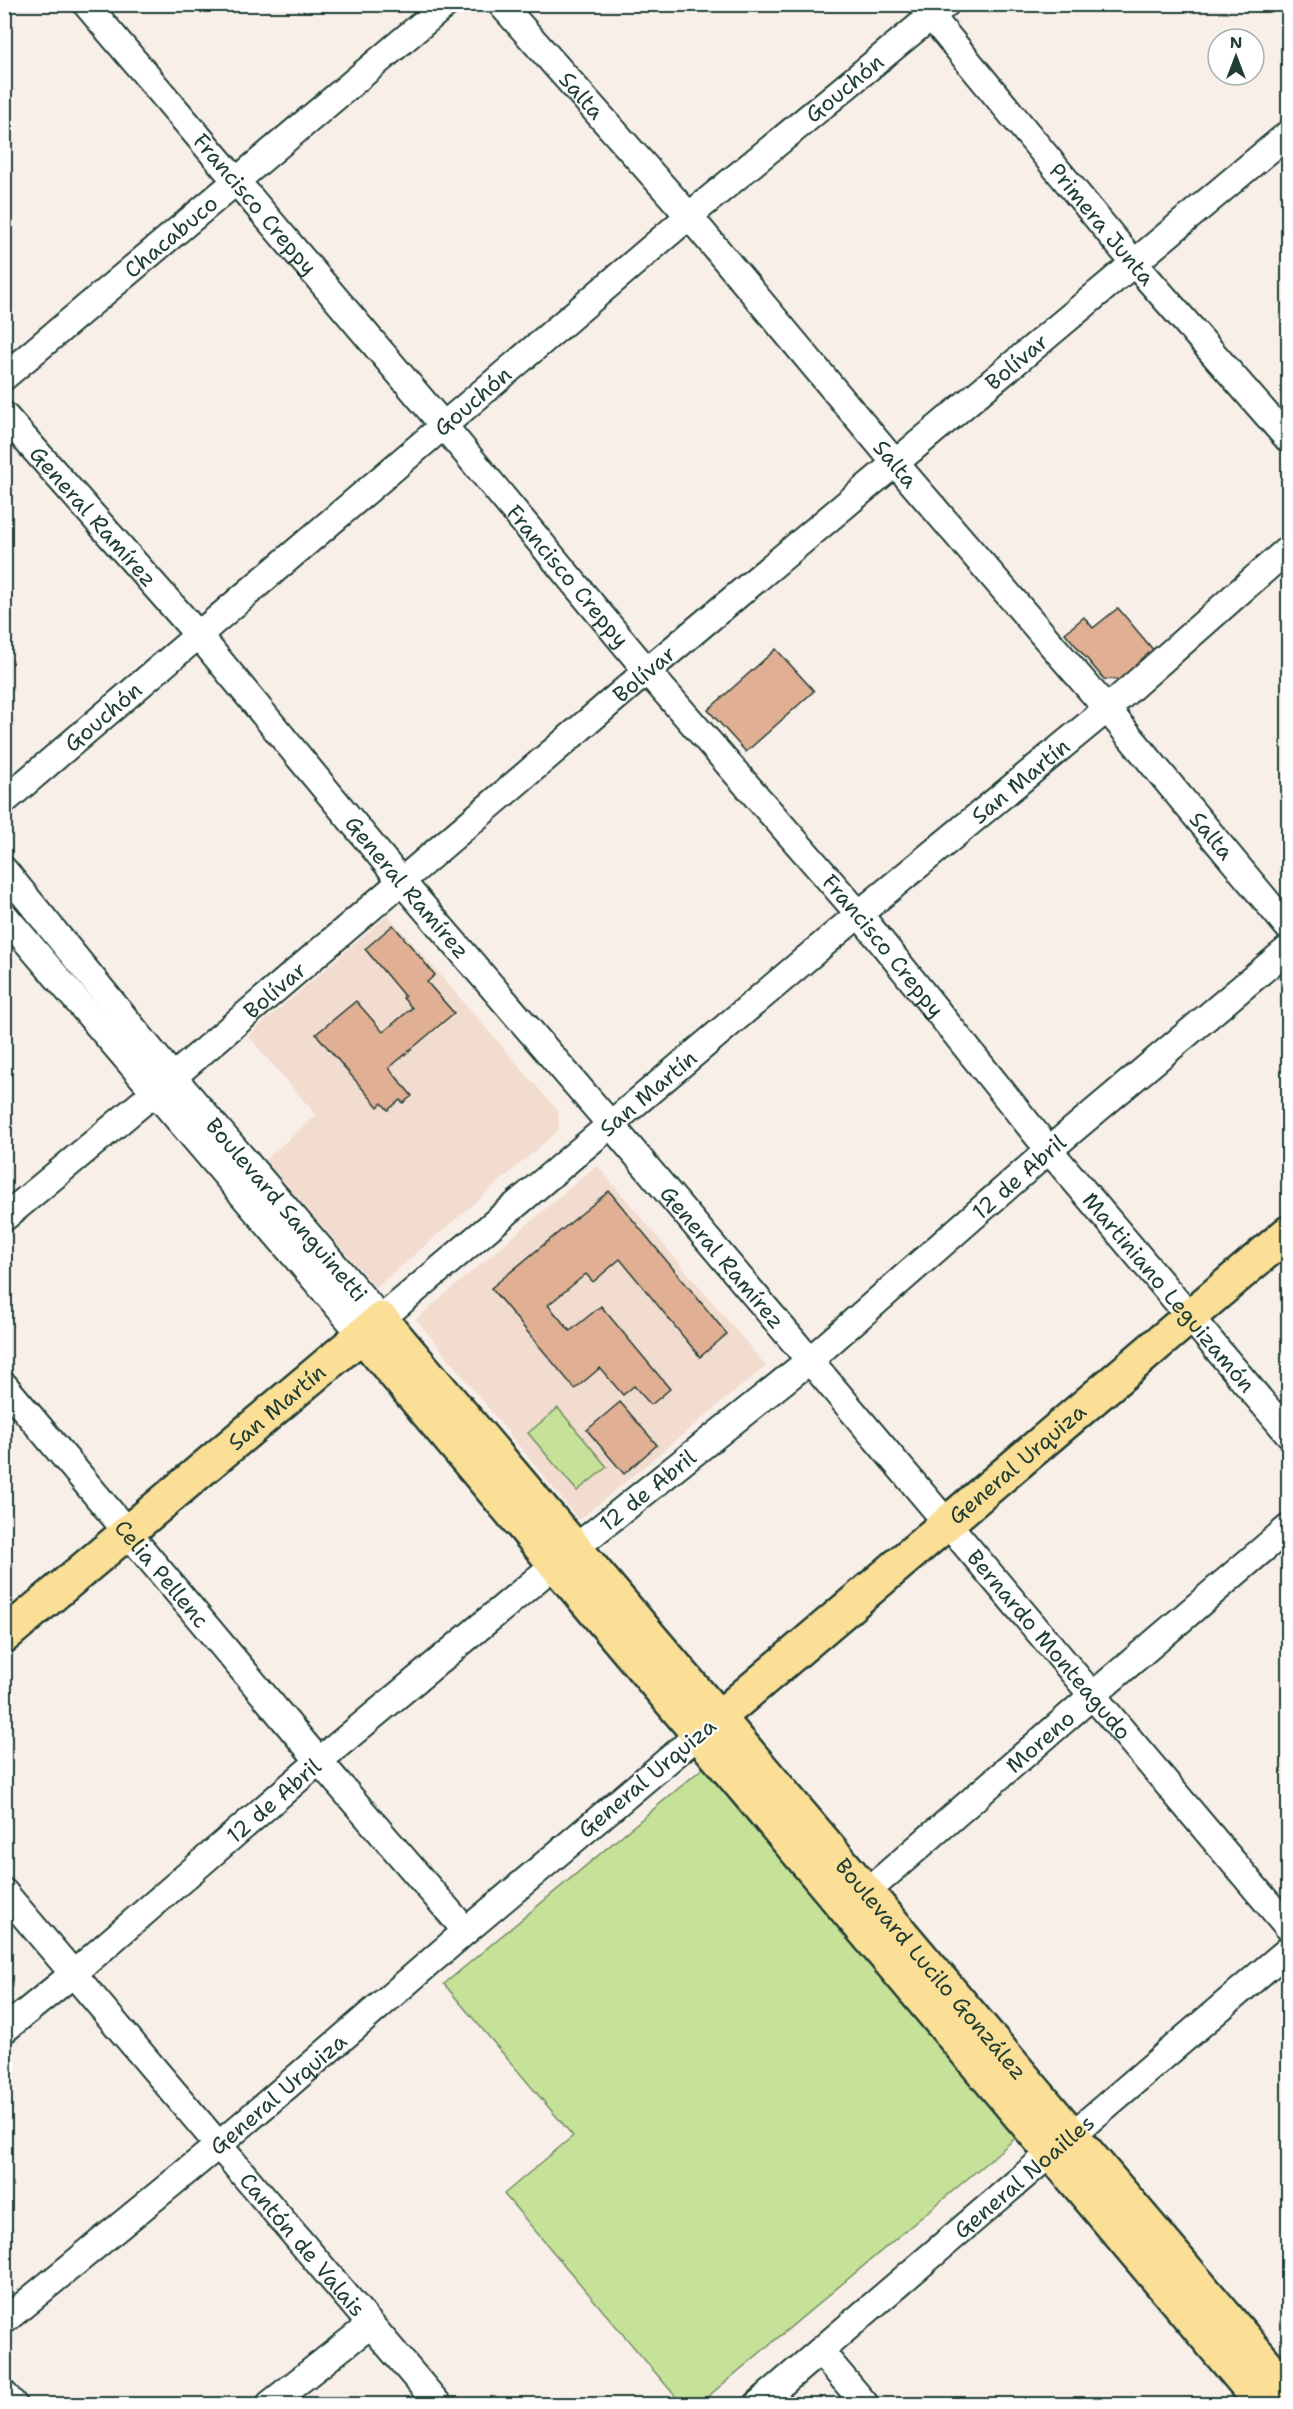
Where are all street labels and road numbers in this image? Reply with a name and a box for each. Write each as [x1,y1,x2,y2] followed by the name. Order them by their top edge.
[799,47,889,129] street label: Gouchón
[553,65,611,126] street label: Salta
[187,127,324,281] street label: Francisco Creppy
[1043,157,1162,292] street label: Primera Junta
[118,189,224,284] street label: Chacabuco
[979,327,1054,396] street label: Bolívar
[428,360,517,442] street label: Gouchón
[867,433,925,494] street label: Salta
[23,440,163,593] street label: General Ramírez
[500,498,636,653] street label: Francisco Creppy
[606,639,681,709] street label: Bolívar
[58,675,148,758] street label: Gouchón
[965,732,1075,830] street label: San Martín
[1183,805,1241,866] street label: Salta
[339,810,476,965] street label: General Ramírez
[816,868,951,1023] street label: Francisco Creppy
[237,955,312,1025] street label: Bolívar
[593,1043,703,1143] street label: San Martín
[200,1111,374,1308] street label: Boulevard Sanguinetti
[966,1127,1072,1226] street label: 12 de Abril
[654,1179,791,1335] street label: General Ramírez
[1076,1186,1262,1398] street label: Martiniano Leguizamón
[221,1357,331,1456] street label: San Martín
[942,1397,1092,1530] street label: General Urquiza
[593,1442,702,1538] street label: 12 de Abril
[108,1513,216,1634] street label: Celia Pellenc
[961,1543,1138,1746] street label: Bernardo Monteagudo
[1000,1703,1081,1779] street label: Moreno
[572,1711,722,1844] street label: General Urquiza
[220,1751,327,1849] street label: 12 de Abril
[829,1852,1033,2086] street label: Boulevard Lucilo González
[204,2026,353,2161] street label: General Urquiza
[947,2108,1100,2245] street label: General Noailles
[233,2166,372,2323] street label: Cantón de Valais

